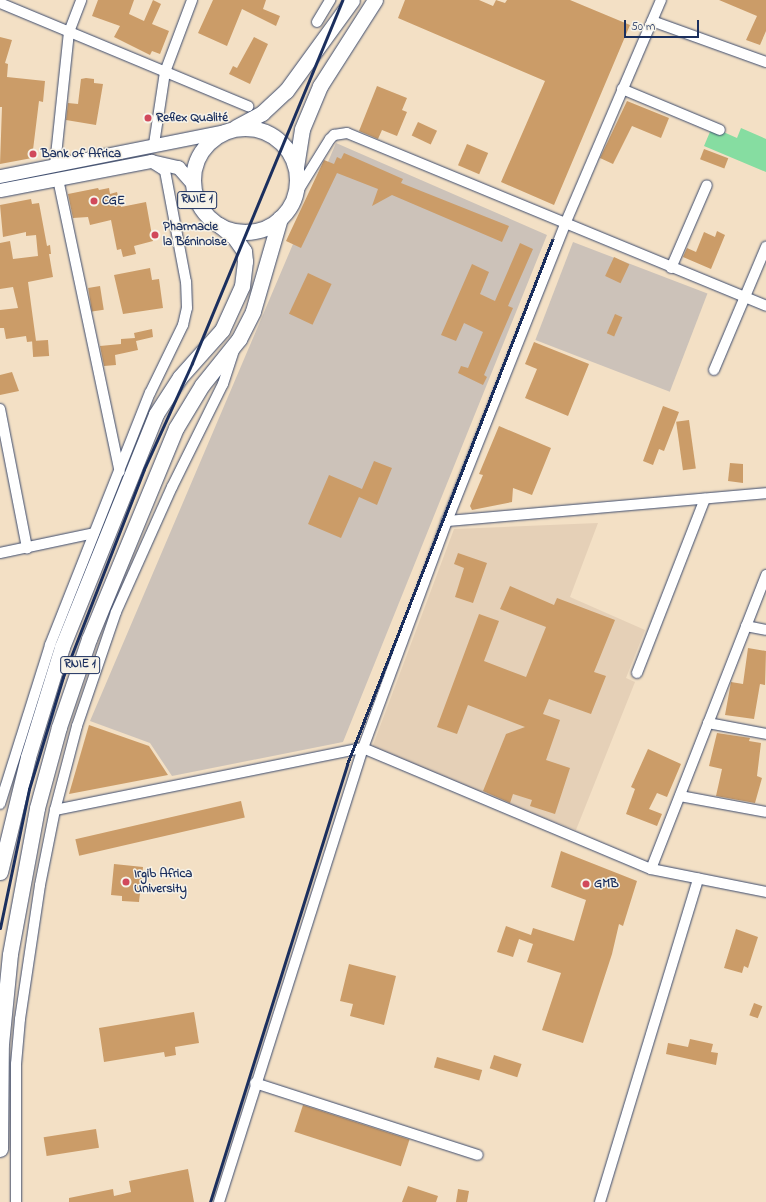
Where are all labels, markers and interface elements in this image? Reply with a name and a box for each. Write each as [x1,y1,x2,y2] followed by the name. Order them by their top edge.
[626,12,701,38] scale bar
[631,18,655,36] text: 50 m
[156,110,228,126] place label: Reflex Qualité
[143,113,153,123] marker: Reflex Qualité
[41,146,121,162] place label: Bank of Africa
[28,149,38,159] marker: Bank of Africa
[177,190,217,210] road number: RNIE 1
[102,193,125,209] place label: CGE
[89,196,99,206] marker: CGE
[163,220,227,251] place label: Pharmacie la Béninoise
[150,230,160,240] marker: Pharmacie la Béninoise
[60,655,100,675] road number: RNIE 1
[134,867,192,898] place label: Irgib Africa University
[594,876,619,892] place label: GMB
[121,877,131,887] marker: Irgib Africa University
[581,879,591,889] marker: GMB

